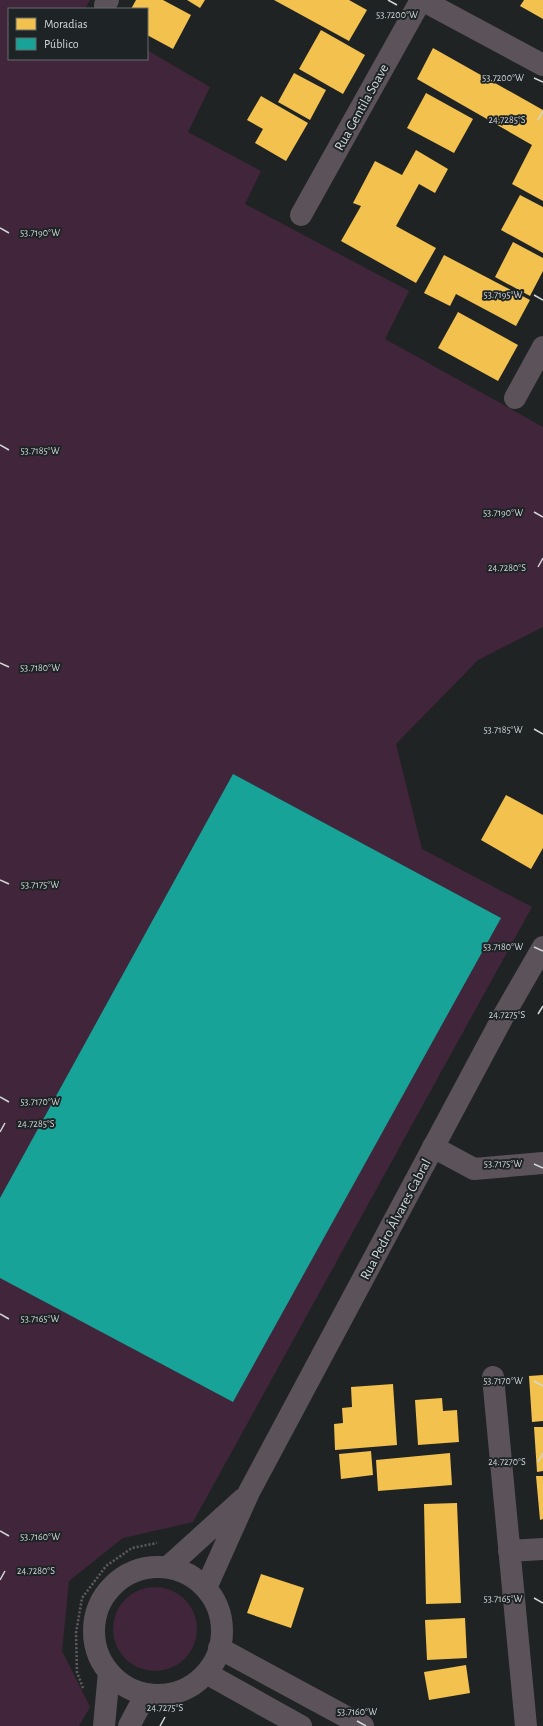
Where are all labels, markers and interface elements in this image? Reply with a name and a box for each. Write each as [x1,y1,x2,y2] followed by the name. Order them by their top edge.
[8,8,148,60] legend
[376,10,418,20] text: 53.7200°W
[44,18,87,30] text: Moradias
[44,38,79,50] text: Público
[332,62,392,153] street label: Rua Gentila Soave
[482,73,524,83] text: 53.7200°W
[489,115,526,125] text: 24.7285°S
[20,228,60,238] text: 53.7190°W
[483,290,523,300] text: 53.7195°W
[20,446,60,456] text: 53.7185°W
[483,508,523,518] text: 53.7190°W
[488,563,526,573] text: 24.7280°S
[20,663,60,673] text: 53.7180°W
[483,725,523,735] text: 53.7185°W
[21,880,59,890] text: 53.7175°W
[483,942,523,952] text: 53.7180°W
[489,1010,525,1020] text: 24.7275°S
[20,1097,60,1107] text: 53.7170°W
[18,1119,55,1129] text: 24.7285°S
[355,1155,434,1282] street label: Rua Pedro Álvares Cabral
[484,1159,522,1169] text: 53.7175°W
[20,1314,60,1324] text: 53.7165°W
[483,1376,523,1386] text: 53.7170°W
[488,1457,526,1467] text: 24.7270°S
[20,1532,60,1542] text: 53.7160°W
[17,1566,55,1576] text: 24.7280°S
[483,1594,523,1604] text: 53.7165°W
[147,1703,183,1713] text: 24.7275°S
[337,1707,377,1717] text: 53.7160°W

